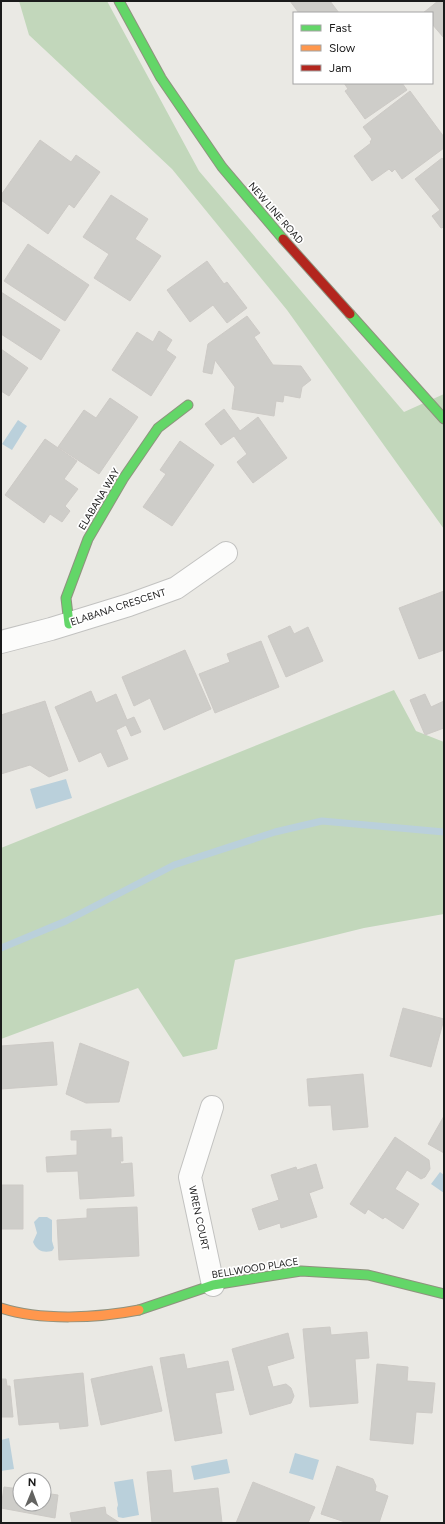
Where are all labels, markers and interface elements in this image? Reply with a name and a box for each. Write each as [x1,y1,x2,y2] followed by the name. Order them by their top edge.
[293,12,433,84] legend
[329,21,352,35] text: Fast
[329,41,356,55] text: Slow
[329,61,352,75] text: Jam
[246,180,306,247] street label: NEW LINE ROAD
[75,466,123,532] street label: ELABANA WAY
[69,585,168,629] street label: ELABANA CRESCENT
[186,1184,212,1252] street label: WREN COURT
[211,1255,299,1281] street label: BELLWOOD PLACE
[12,1472,52,1512] north arrow
[28,1476,37,1489] text: N

